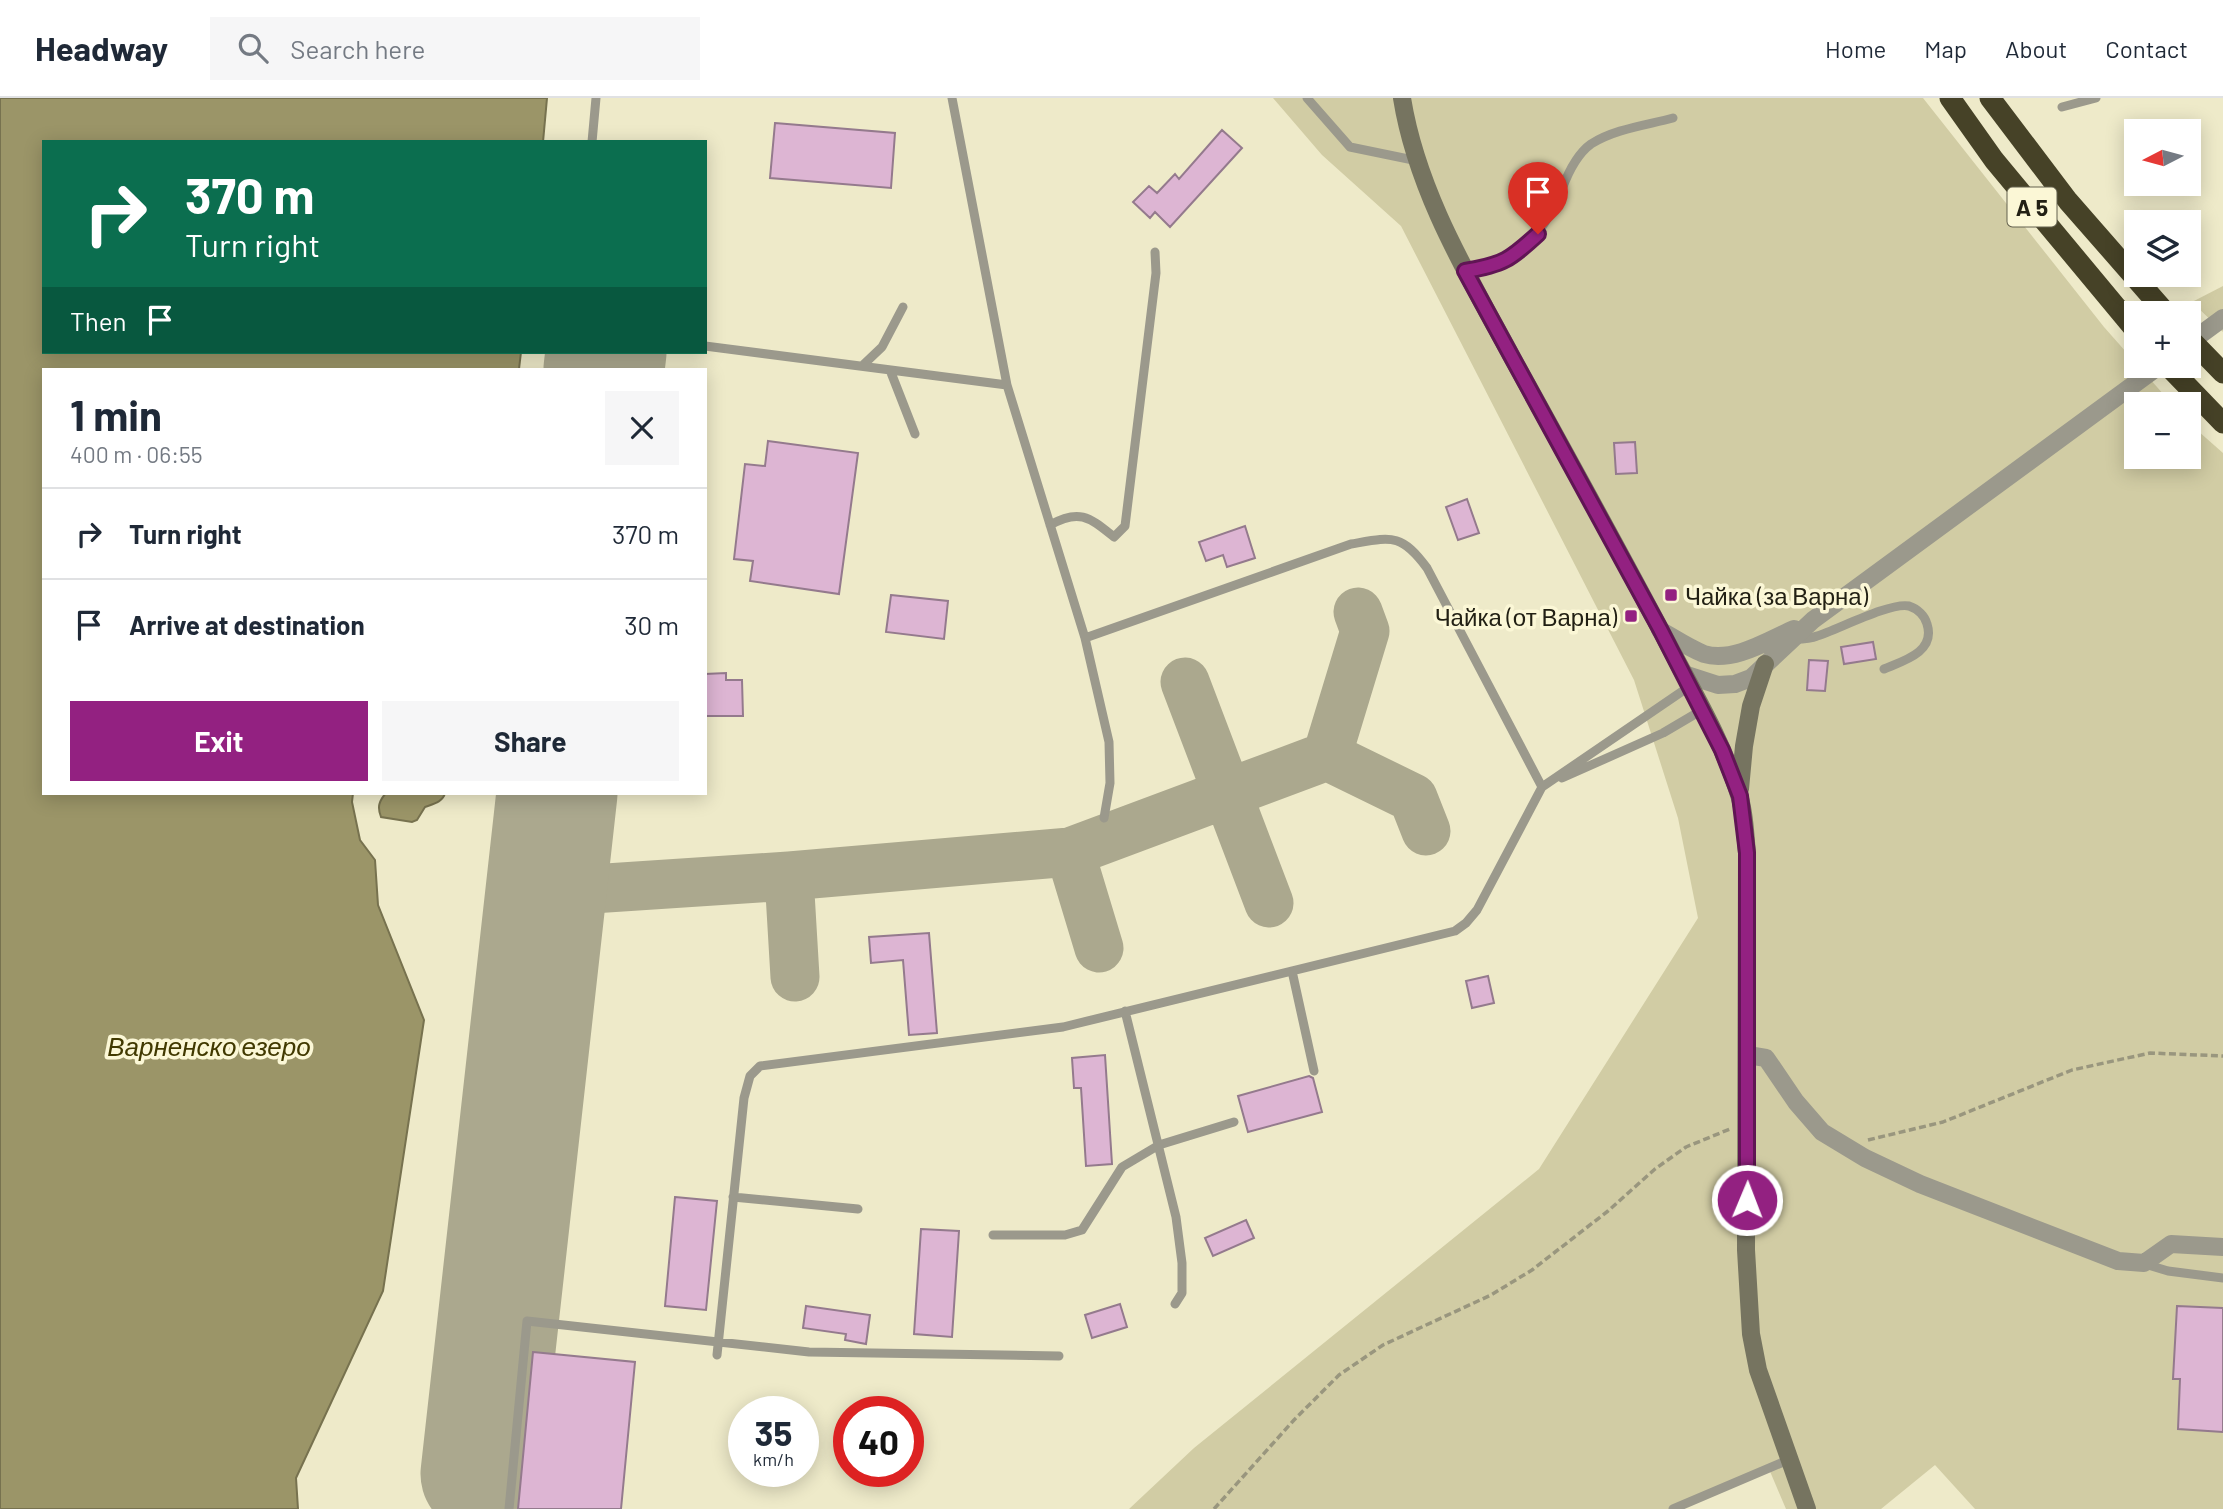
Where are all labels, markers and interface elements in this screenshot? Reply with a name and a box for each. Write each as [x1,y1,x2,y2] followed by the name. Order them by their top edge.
[210,17,700,80] search box
[35,28,168,68] text: Headway
[234,29,272,67] icon: search
[290,33,425,64] text: Search here
[1825,34,1886,63] text: Home
[1924,34,1967,63] text: Map
[2005,34,2067,63] text: About
[2105,34,2188,63] text: Contact
[2124,119,2202,196] north arrow
[2124,119,2201,469] map controls
[1508,162,1568,234] pin
[185,165,314,224] text: 370 m
[70,168,161,259] icon: right
[1519,173,1557,211] icon: arrive
[2008,188,2056,226] road number: A 5
[2124,210,2201,287] button: layers
[185,225,320,263] text: Turn right
[141,301,179,339] icon: arrive
[2124,301,2201,378] button: +
[70,305,127,336] text: Then
[70,389,162,439] text: 1 min
[605,391,679,465] button: close
[2124,392,2201,469] button: −
[70,440,203,468] text: 400 m · 06:55
[70,515,108,553] icon: right
[129,518,242,549] text: Turn right
[612,518,679,549] text: 370 m
[1685,581,1869,610] place label: Чайка (за Варна)
[1663,587,1679,603] marker: Чайка (за Варна)
[1435,602,1618,631] place label: Чайка (от Варна)
[70,606,108,644] icon: arrive
[1623,608,1639,624] marker: Чайка (от Варна)
[129,609,365,640] text: Arrive at destination
[624,609,679,640] text: 30 m
[70,701,368,781] button: Exit
[382,701,679,781] button: Share
[107,1030,311,1061] water label: Варненско езеро
[1710,1163,1784,1237] position arrow
[833,1396,924,1487] speed limit sign: 40
[755,1411,792,1453] text: 35
[753,1448,794,1470] text: km/h

